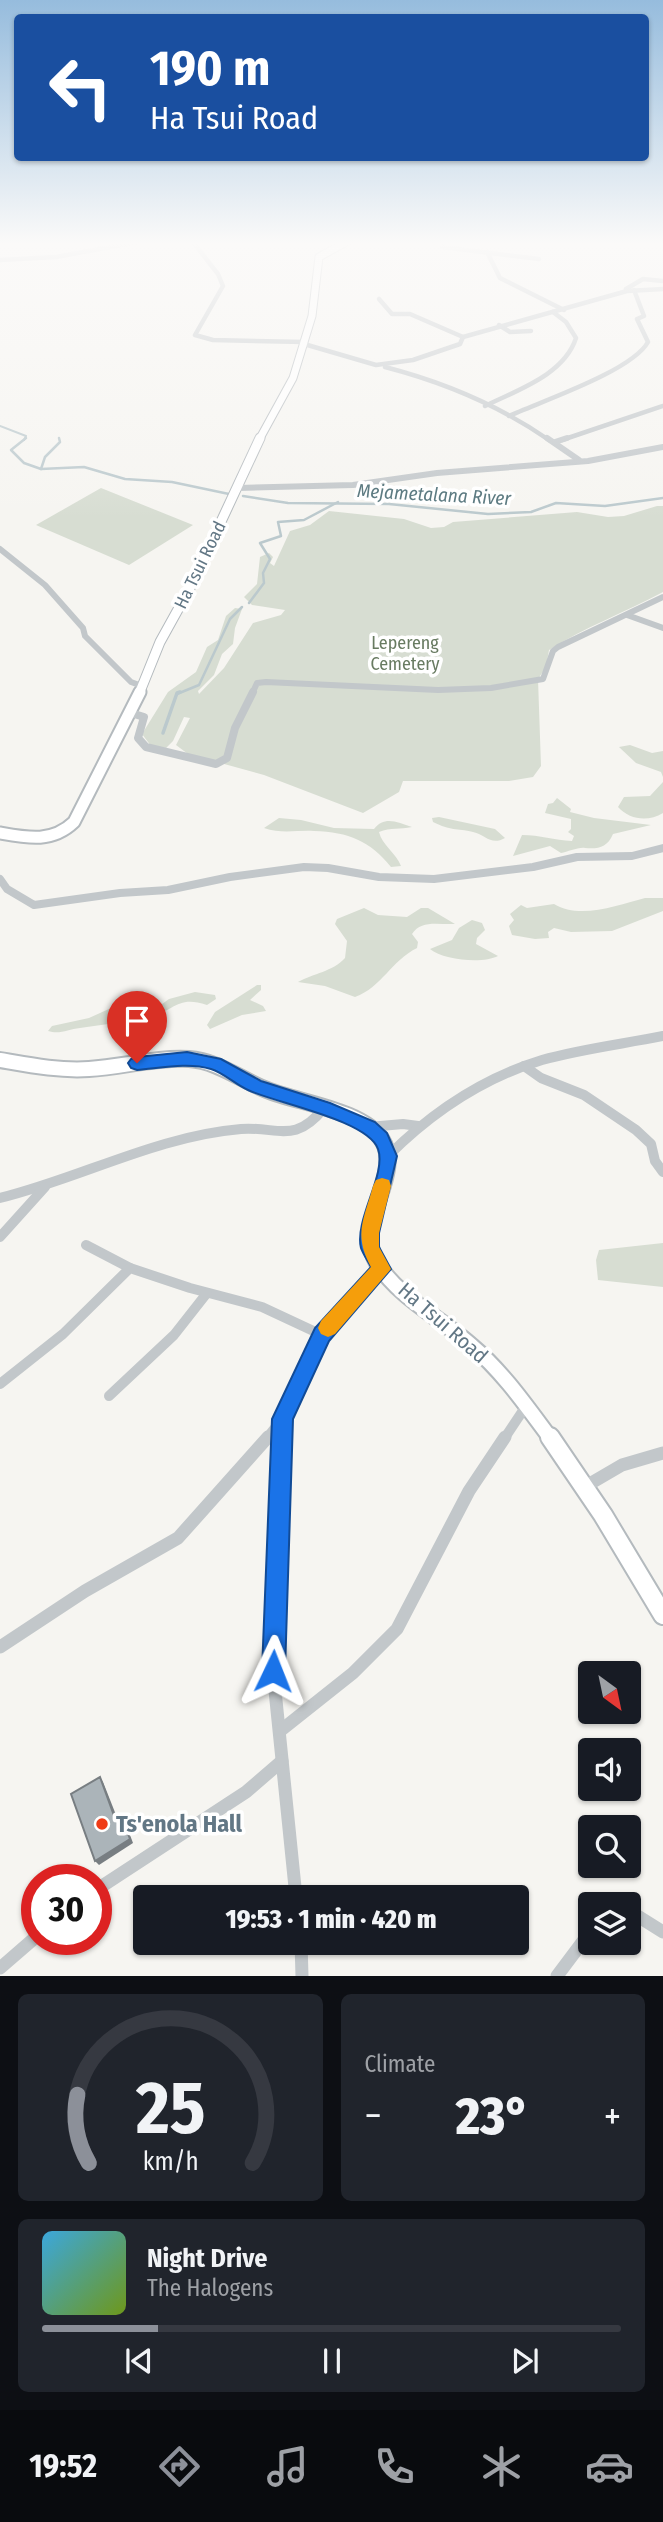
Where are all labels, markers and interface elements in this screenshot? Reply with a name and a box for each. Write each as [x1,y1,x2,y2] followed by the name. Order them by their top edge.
[150,39,270,98] text: 190 m
[35,42,126,133] icon: left
[150,99,318,137] text: Ha Tsui Road
[356,479,513,510] water label: Mejametalana River
[169,518,231,612] street label: Ha Tsui Road
[370,632,440,675] park label: Lepereng Cemetery
[107,991,167,1063] pin
[118,1002,156,1040] icon: arrive
[393,1277,493,1369] street label: Ha Tsui Road
[236,1634,310,1708] position arrow
[578,1661,640,1724] north arrow
[578,1661,641,1955] map controls
[578,1738,641,1801] button: sound
[116,1810,242,1838] place label: Ts'enola Hall
[578,1815,641,1878] button: search
[94,1816,110,1832] marker: Ts'enola Hall
[21,1864,112,1955] speed limit sign: 30
[578,1892,641,1955] button: layers
[226,1904,436,1935] text: 19:53 · 1 min · 420 m
[365,2050,435,2078] text: Climate
[135,2066,205,2153] text: 25
[456,2085,530,2148] text: 23°
[365,2093,382,2139] text: −
[604,2093,621,2139] text: +
[142,2147,198,2177] text: km/h
[147,2243,267,2274] text: Night Drive
[147,2274,273,2302] text: The Halogens
[120,2342,158,2380] icon: previous
[313,2342,351,2380] icon: pause
[506,2342,544,2380] icon: next
[155,2442,204,2491] icon: directions
[263,2442,312,2491] icon: music
[370,2442,419,2491] icon: phone
[477,2442,526,2491] icon: climate
[585,2442,634,2491] icon: car
[29,2447,97,2485] text: 19:52

